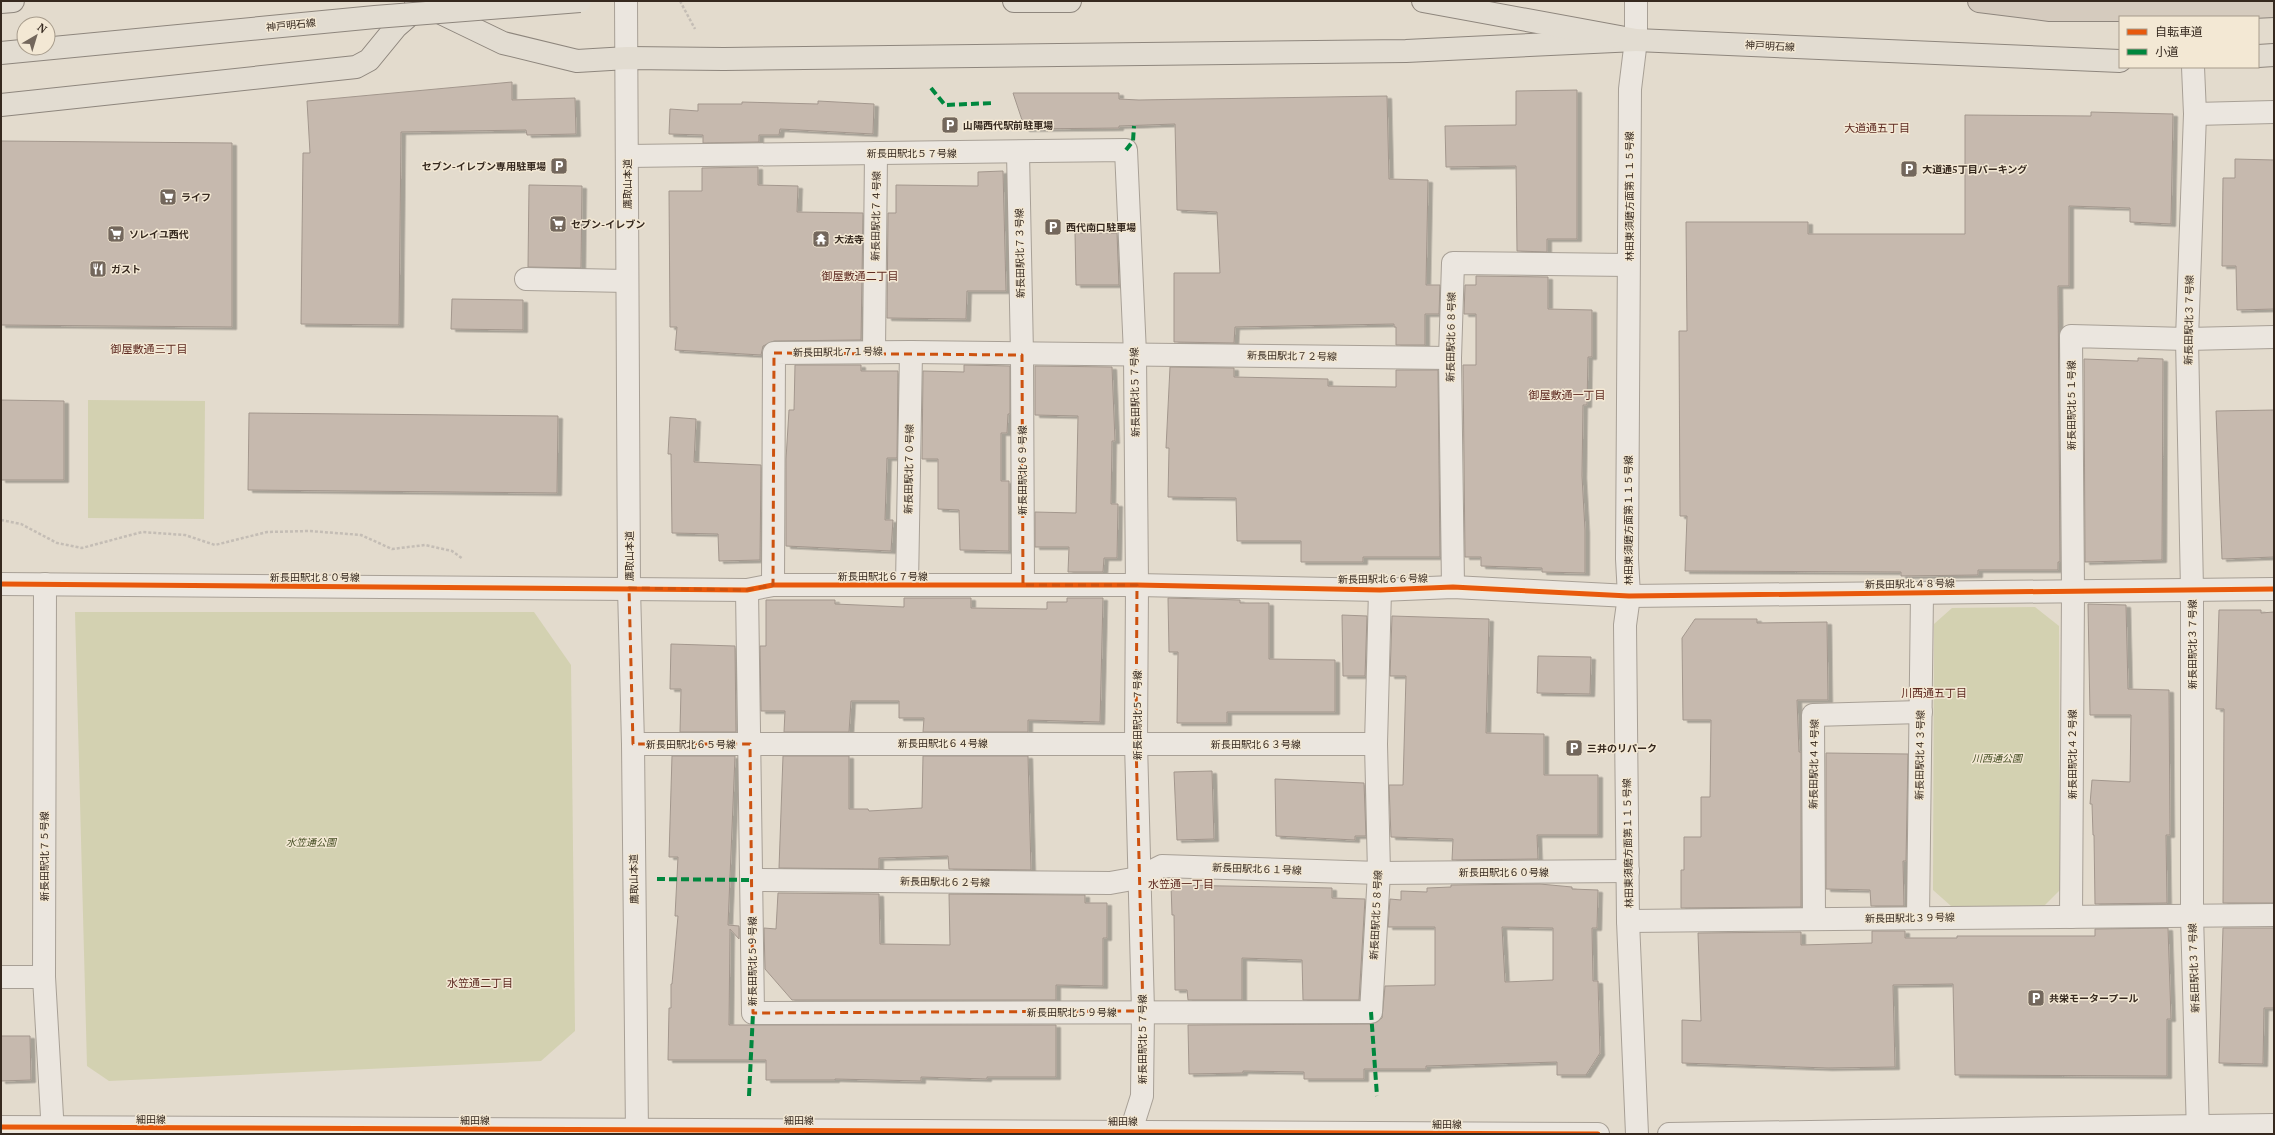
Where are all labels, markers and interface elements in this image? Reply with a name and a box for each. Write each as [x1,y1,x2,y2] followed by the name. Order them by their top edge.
[16,16,56,56] north arrow
[265,16,317,34] street label: 神戸明石線
[2119,16,2259,68] legend
[35,20,50,37] text: N
[2155,24,2203,39] text: 自転車道
[1745,38,1795,54] street label: 神戸明石線
[2155,44,2179,59] text: 小道
[940,115,960,135] parking icon: 山陽西代駅前駐車場
[963,119,1053,132] place label: 山陽西代駅前駐車場
[1844,121,1910,135] district label: 大道通五丁目
[1623,131,1636,261] street label: 林田東須磨方面第１１５号線
[867,147,957,160] street label: 新長田駅北５７号線
[549,156,569,176] parking icon: セブン-イレブン専用駐車場
[621,159,634,209] street label: 鷹取山本道
[1899,159,1919,179] parking icon: 大道通5丁目パーキング
[422,160,546,173] place label: セブン-イレブン専用駐車場
[1922,163,2027,176] place label: 大道通5丁目パーキング
[869,171,883,261] street label: 新長田駅北７４号線
[158,187,178,207] supermarket icon: ライフ
[181,191,211,204] place label: ライフ
[1013,208,1027,298] street label: 新長田駅北７３号線
[548,214,568,234] supermarket icon: セブン-イレブン
[1043,217,1063,237] parking icon: 西代南口駐車場
[571,218,645,231] place label: セブン-イレブン
[1066,221,1136,234] place label: 西代南口駐車場
[106,224,126,244] supermarket icon: ソレイユ西代
[129,228,189,241] place label: ソレイユ西代
[811,229,831,249] temple icon: 大法寺
[834,233,864,246] place label: 大法寺
[88,259,108,279] restaurant icon: ガスト
[111,263,141,276] place label: ガスト
[821,269,899,283] district label: 御屋敷通二丁目
[2182,275,2196,365] street label: 新長田駅北３７号線
[1444,292,1458,382] street label: 新長田駅北６８号線
[110,342,188,356] district label: 御屋敷通三丁目
[793,345,883,359] street label: 新長田駅北７１号線
[1128,347,1142,437] street label: 新長田駅北５７号線
[1247,349,1337,363] street label: 新長田駅北７２号線
[2065,360,2078,450] street label: 新長田駅北５１号線
[1528,388,1606,402] district label: 御屋敷通一丁目
[902,424,916,514] street label: 新長田駅北７０号線
[1016,425,1029,515] street label: 新長田駅北６９号線
[1622,455,1635,585] street label: 林田東須磨方面第１１５号線
[623,531,636,581] street label: 鷹取山本道
[838,570,928,583] street label: 新長田駅北６７号線
[270,571,360,584] street label: 新長田駅北８０号線
[1338,572,1428,586] street label: 新長田駅北６６号線
[1865,577,1955,591] street label: 新長田駅北４８号線
[2186,599,2199,689] street label: 新長田駅北３７号線
[1131,670,1144,760] street label: 新長田駅北５７号線
[1901,686,1967,700] district label: 川西通五丁目
[2066,709,2079,799] street label: 新長田駅北４２号線
[1913,710,1927,800] street label: 新長田駅北４３号線
[1807,719,1821,809] street label: 新長田駅北４４号線
[898,737,988,750] street label: 新長田駅北６４号線
[646,738,736,751] street label: 新長田駅北６５号線
[1211,738,1301,751] street label: 新長田駅北６３号線
[1564,738,1584,758] parking icon: 三井のリパーク
[1587,742,1657,755] place label: 三井のリパーク
[1972,752,2024,765] park label: 川西通公園
[1620,778,1636,908] street label: 林田東須磨方面第１１５号線
[38,811,51,901] street label: 新長田駅北７５号線
[286,836,338,849] park label: 水笠通公園
[627,854,641,904] street label: 鷹取山本道
[1212,861,1302,877] street label: 新長田駅北６１号線
[1459,866,1549,879] street label: 新長田駅北６０号線
[1367,870,1385,960] street label: 新長田駅北５８号線
[900,875,990,889] street label: 新長田駅北６２号線
[1148,877,1214,891] district label: 水笠通一丁目
[1865,911,1955,925] street label: 新長田駅北３９号線
[746,916,759,1006] street label: 新長田駅北５９号線
[2186,923,2202,1013] street label: 新長田駅北３７号線
[447,976,513,990] district label: 水笠通二丁目
[2026,988,2046,1008] parking icon: 共栄モータープール
[2049,992,2138,1005] place label: 共栄モータープール
[1136,994,1149,1084] street label: 新長田駅北５７号線
[1027,1006,1117,1019] street label: 新長田駅北５９号線
[136,1113,166,1126] street label: 細田線
[460,1114,490,1127] street label: 細田線
[784,1114,814,1127] street label: 細田線
[1108,1115,1138,1128] street label: 細田線
[1432,1118,1462,1131] street label: 細田線

